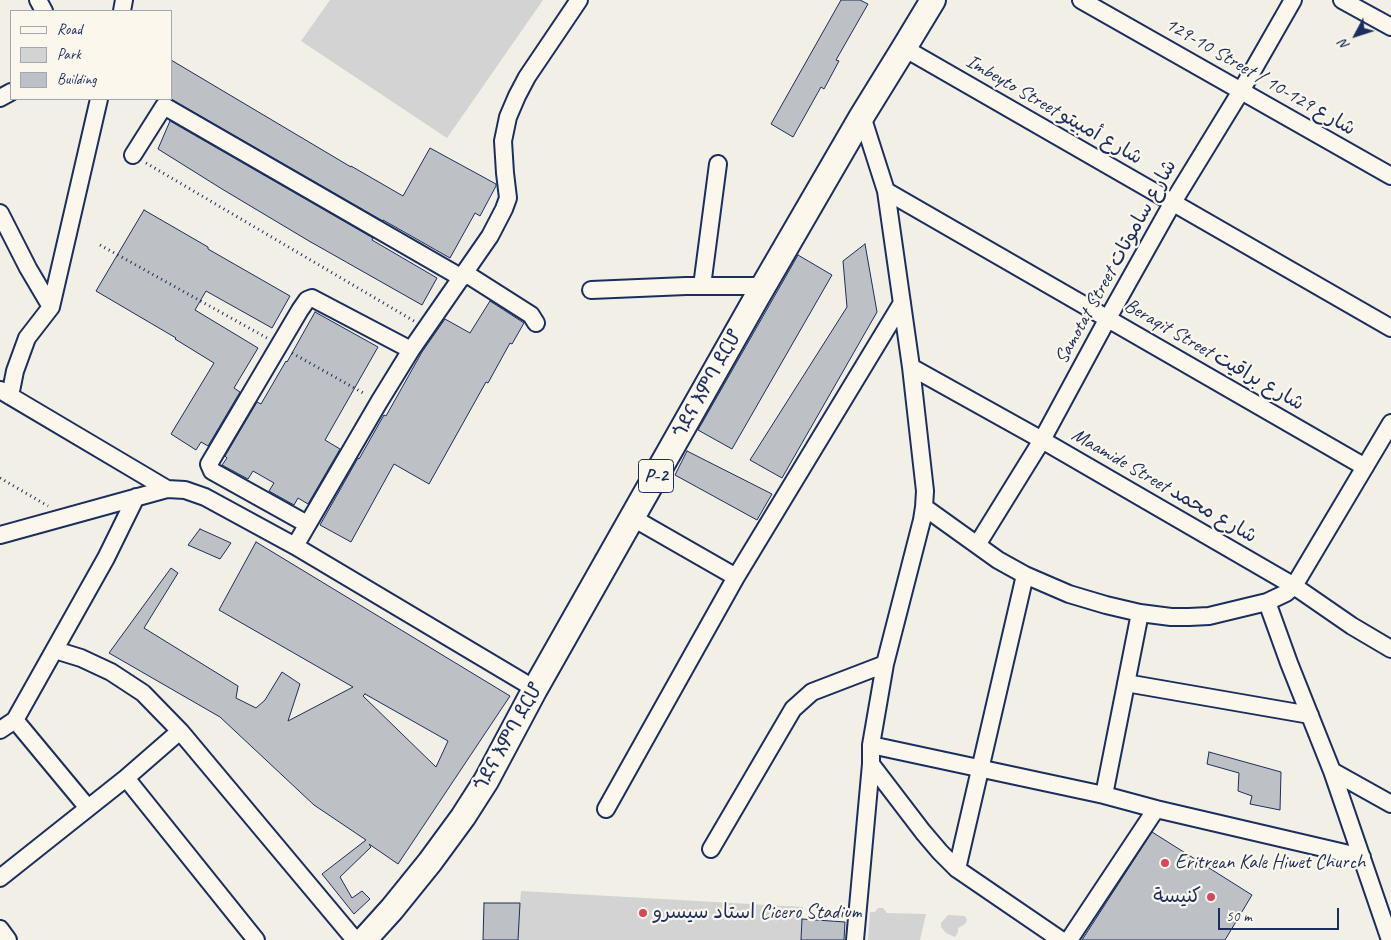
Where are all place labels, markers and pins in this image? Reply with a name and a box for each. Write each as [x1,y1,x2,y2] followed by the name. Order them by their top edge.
[1175,851,1365,875] place label: Eritrean Kale Hiwet Church
[1159,857,1171,869] marker: Eritrean Kale Hiwet Church
[1153,885,1201,909] place label: كنيسة
[1205,891,1217,903] marker: كنيسة
[653,901,862,925] place label: استاد سيسرو Cicero Stadium
[637,907,649,919] marker: استاد سيسرو Cicero Stadium

